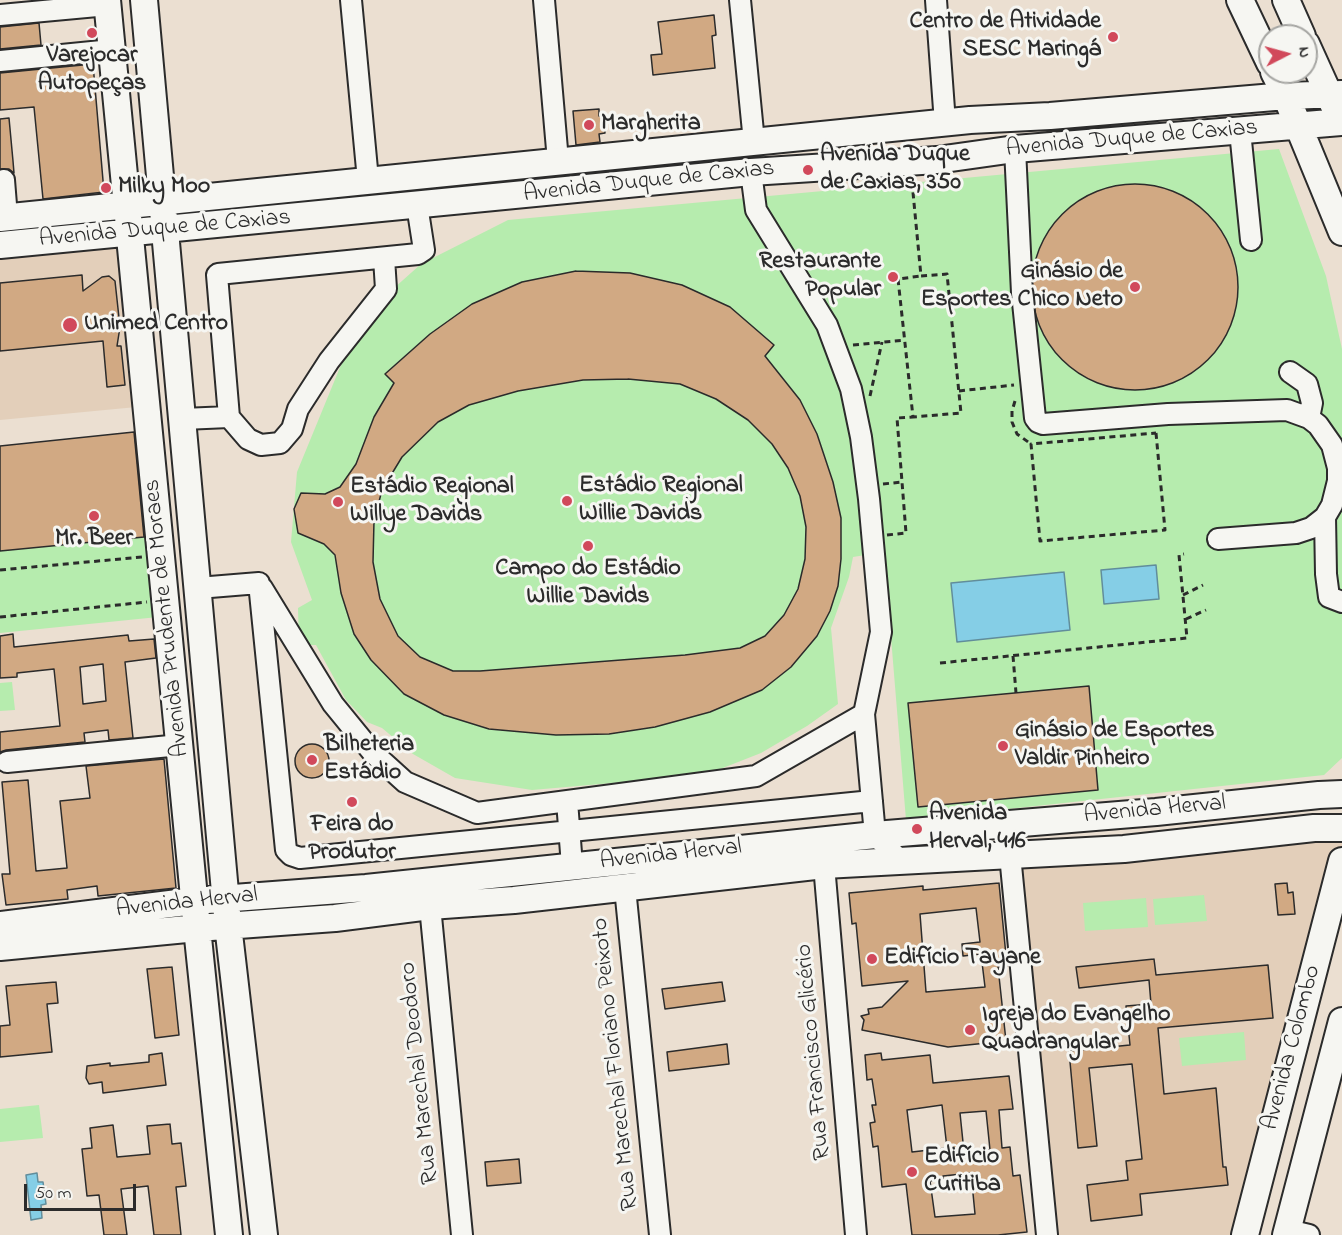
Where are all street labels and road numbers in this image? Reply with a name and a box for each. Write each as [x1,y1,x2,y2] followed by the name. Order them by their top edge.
[1005,115,1259,165] street label: Avenida Duque de Caxias
[522,155,776,211] street label: Avenida Duque de Caxias
[38,205,292,255] street label: Avenida Duque de Caxias
[139,478,197,758] street label: Avenida Prudente de Moraes
[1083,790,1227,832] street label: Avenida Herval
[599,834,743,878] street label: Avenida Herval
[115,882,259,926] street label: Avenida Herval
[587,916,647,1212] street label: Rua Marechal Floriano Peixoto
[791,943,839,1161] street label: Rua Francisco Glicério
[395,960,447,1186] street label: Rua Marechal Deodoro
[1257,962,1329,1134] street label: Avenida Colombo

